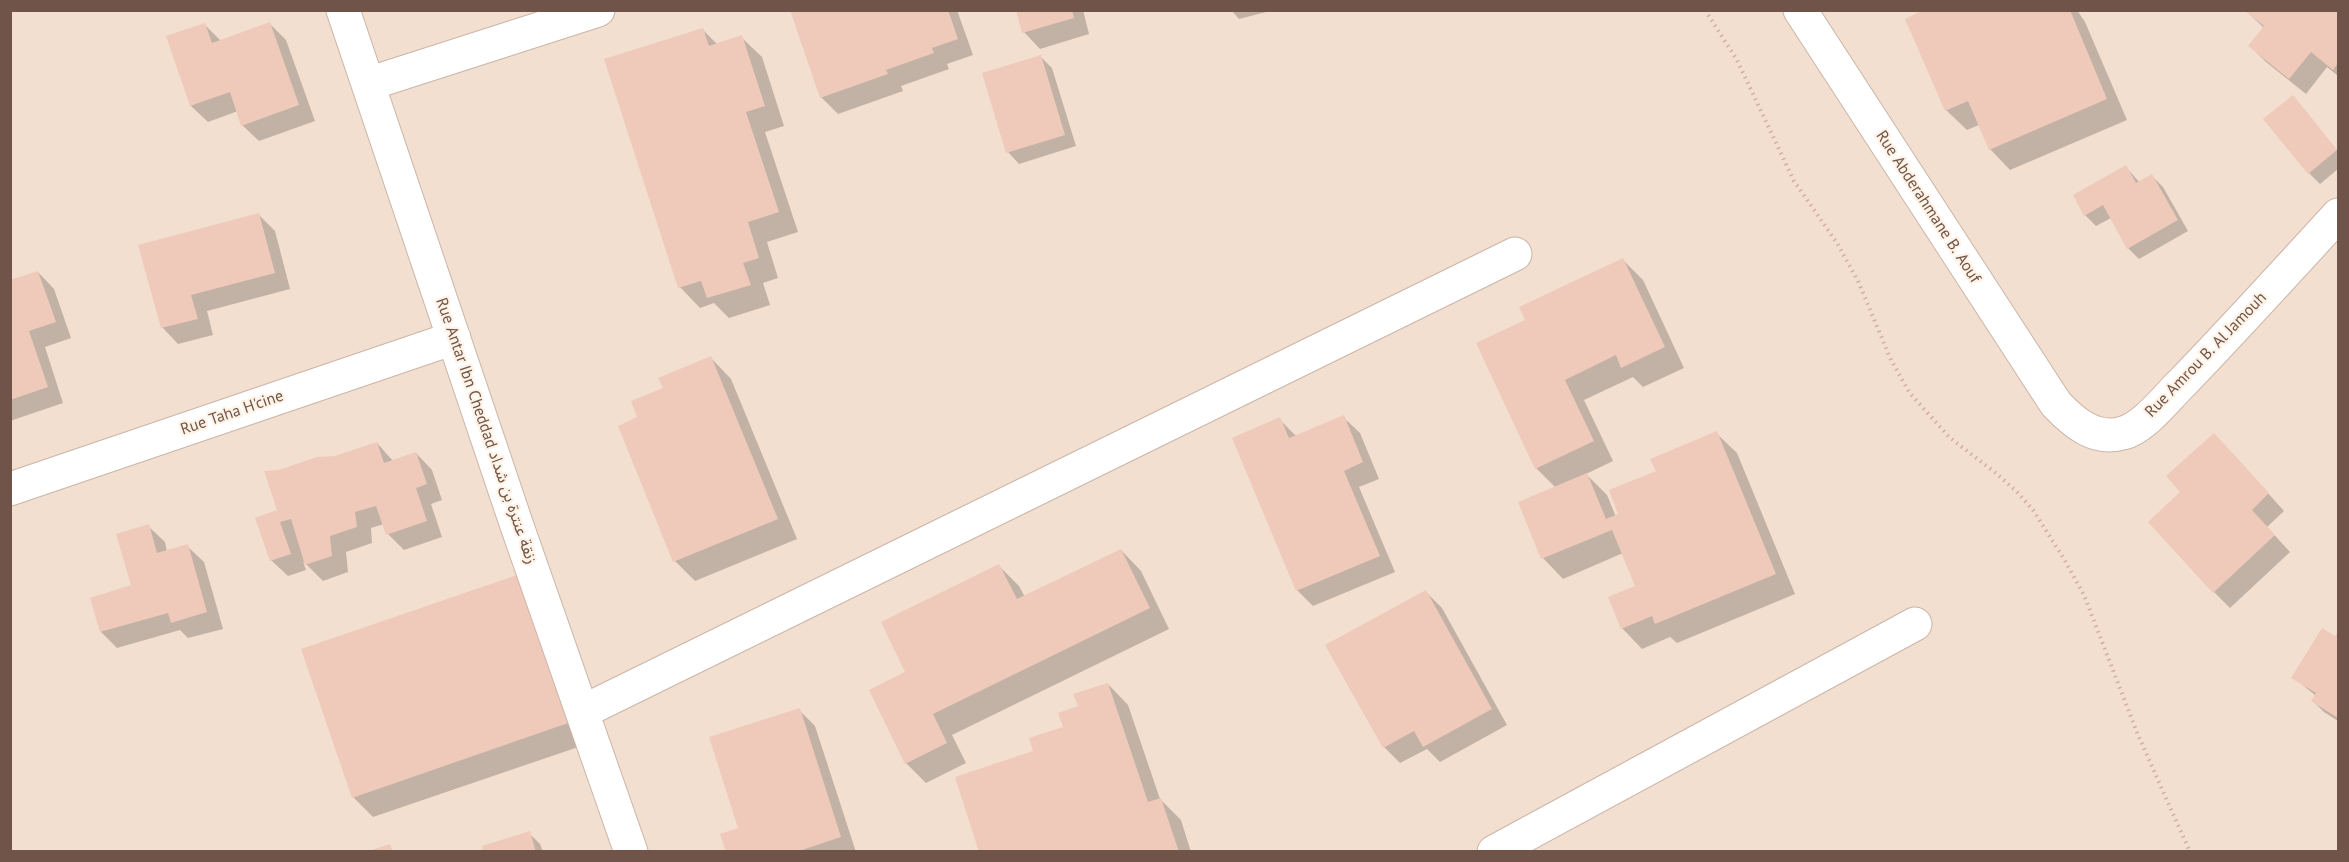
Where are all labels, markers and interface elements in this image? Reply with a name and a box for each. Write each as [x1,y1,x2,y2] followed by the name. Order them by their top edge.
[1872,127,1984,287] street label: Rue Abderahmane B. Aouf
[2141,288,2271,422] street label: Rue Amrou B. Al Jamouh
[431,295,541,567] street label: Rue Antar Ibn Cheddad زنقة عنترة بن شداد
[178,386,286,440] street label: Rue Taha H'cine

